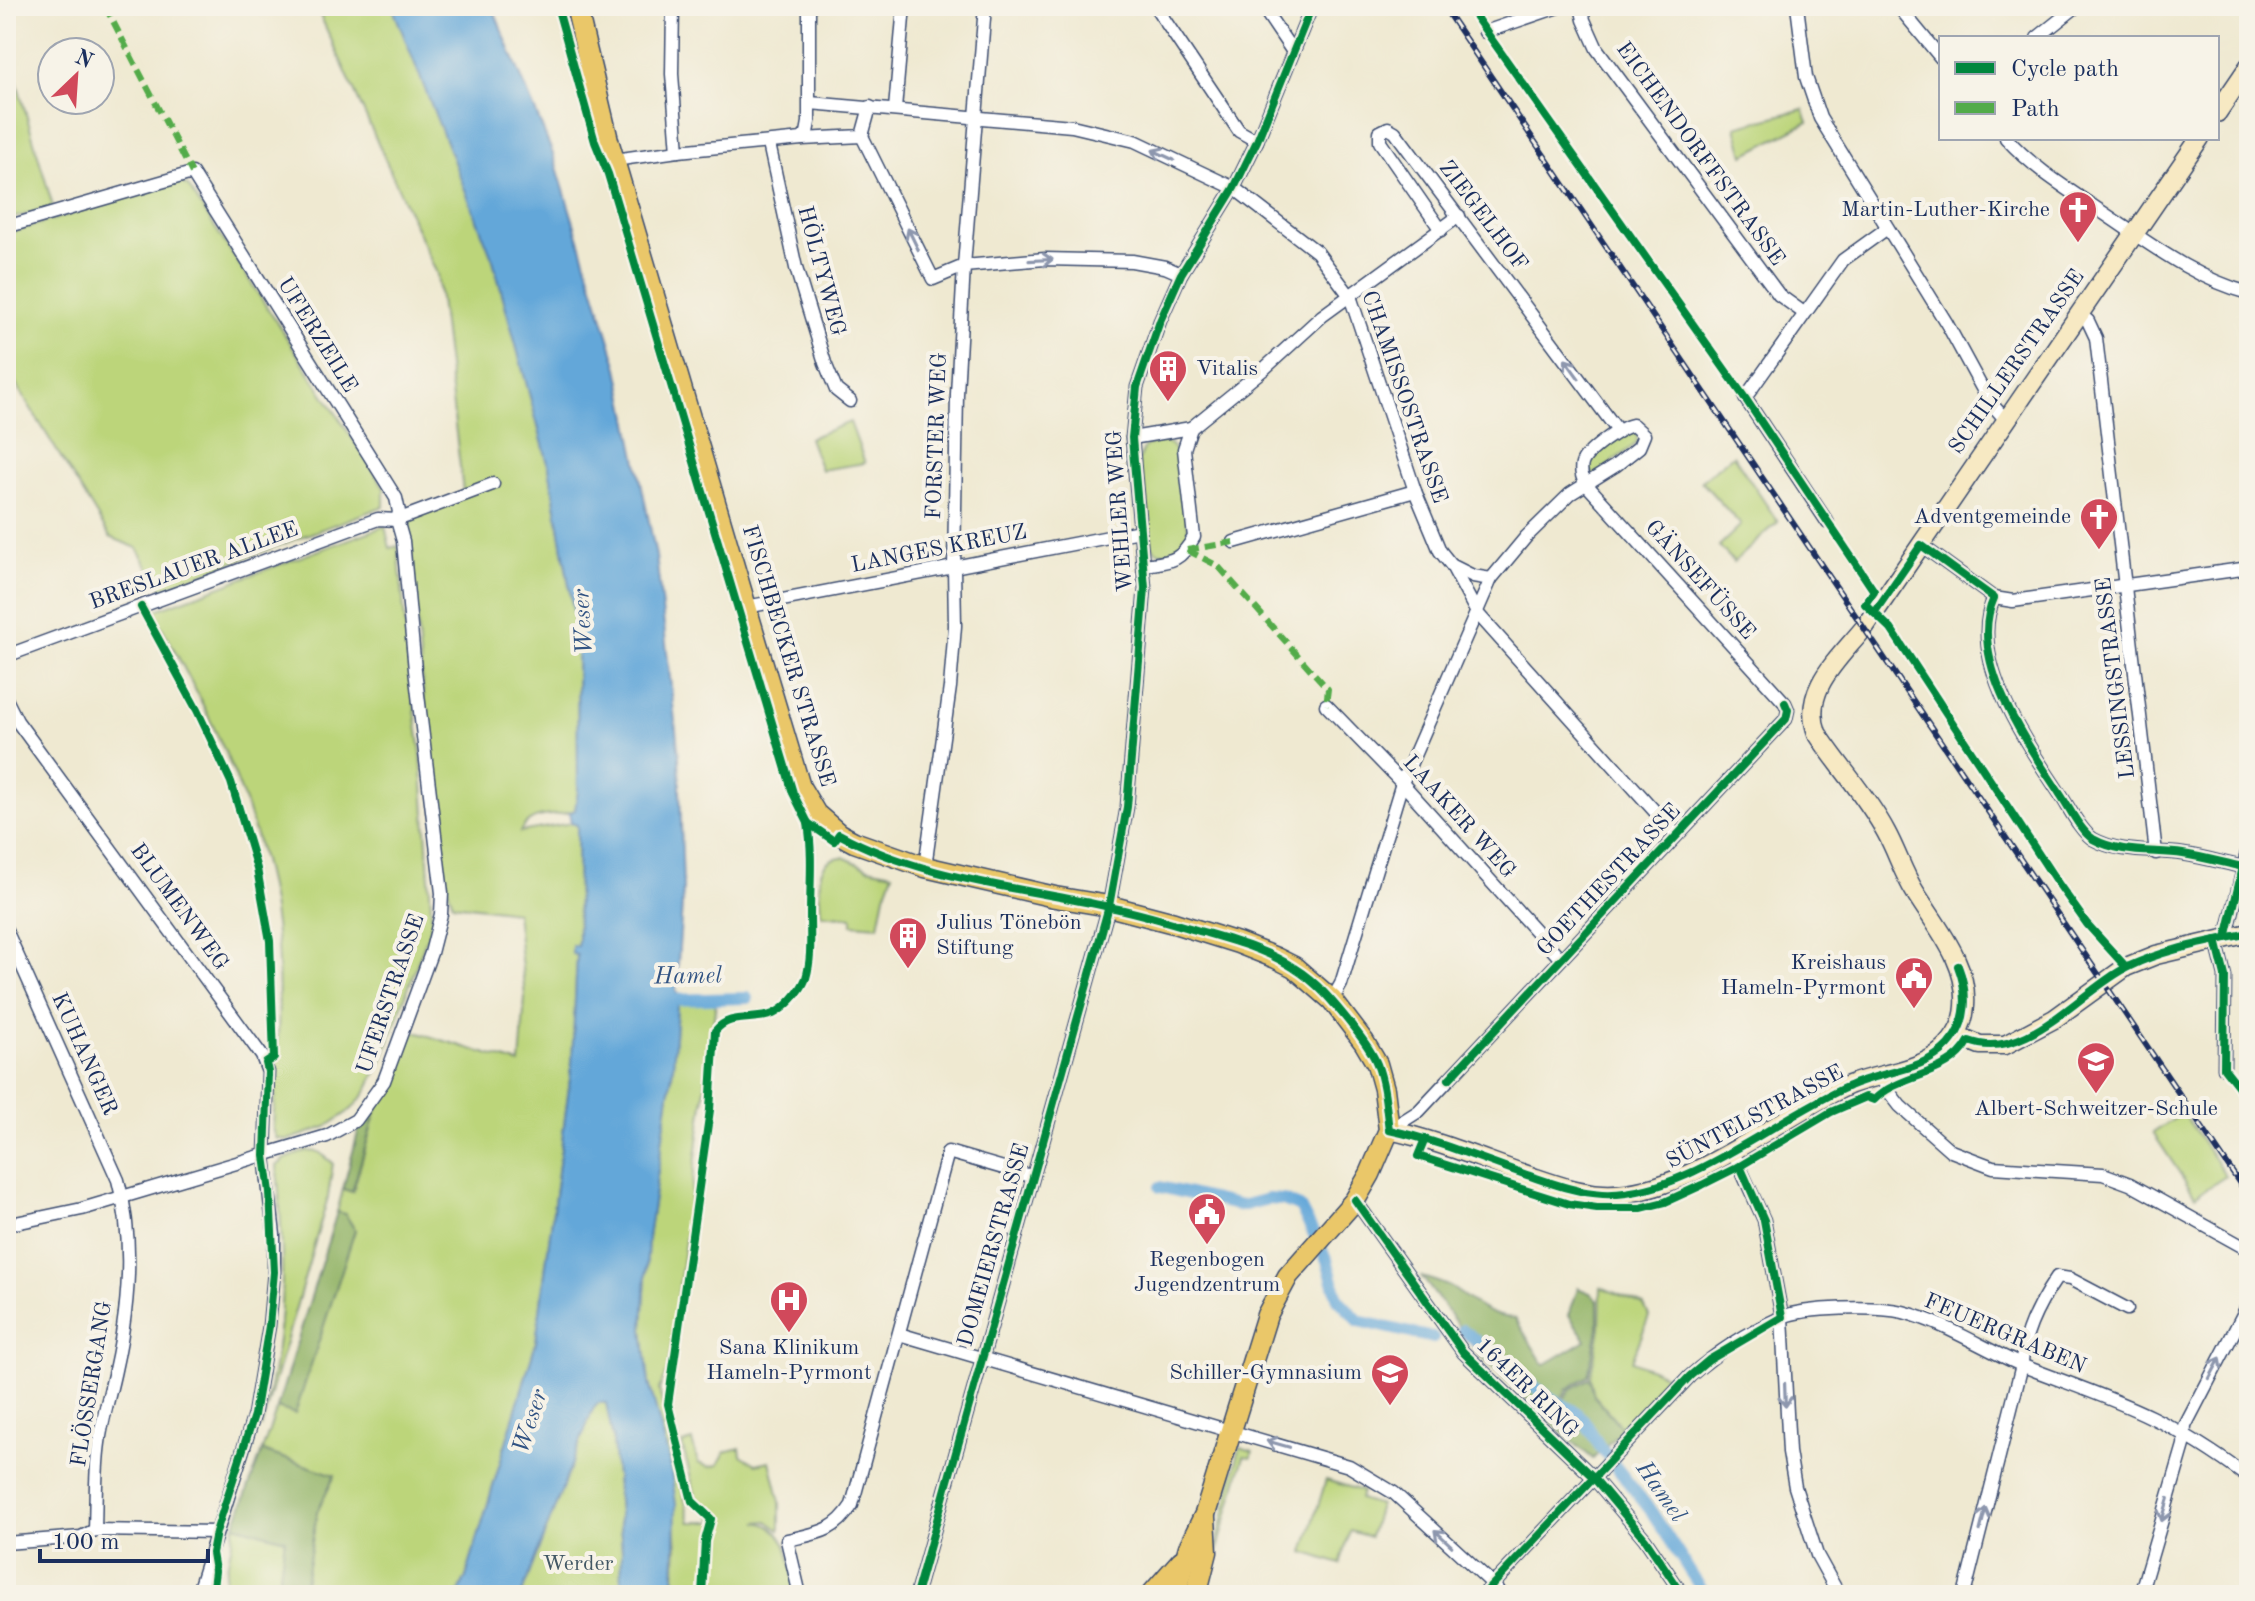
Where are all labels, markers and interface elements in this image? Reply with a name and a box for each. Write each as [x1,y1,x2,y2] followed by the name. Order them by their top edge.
[36,36,116,116] north arrow
[1939,36,2219,140] legend
[1612,38,1788,270] street label: EICHENDORFFSTRASSE
[71,46,96,73] text: N
[2011,58,2119,82] text: Cycle path
[2011,98,2060,122] text: Path
[1152,147,1176,162] one-way arrow
[1435,157,1531,275] street label: ZIEGELHOF
[2057,189,2099,244] church icon: Martin-Luther-Kirche
[1841,199,2050,221] place label: Martin-Luther-Kirche
[793,203,852,339] street label: HÖLTYWEG
[905,227,920,251] one-way arrow
[1027,252,1054,267] one-way arrow
[1945,266,2089,458] street label: SCHILLERSTRASSE
[273,274,361,396] street label: UFERZEILE
[1357,288,1451,506] street label: CHAMISSOSTRASSE
[1147,348,1189,403] building icon: Vitalis
[923,352,951,520] street label: FORSTER WEG
[1196,358,1258,380] place label: Vitalis
[1563,358,1580,380] one-way arrow
[1103,429,1137,593] street label: WEHLER WEG
[2078,496,2120,551] church icon: Adventgemeinde
[1913,506,2071,528] place label: Adventgemeinde
[1641,514,1761,644] street label: GÄNSEFÜSSE
[87,518,301,614] street label: BRESLAUER ALLEE
[849,521,1029,577] street label: LANGES KREUZ
[738,523,838,789] street label: FISCHBECKER STRASSE
[2093,576,2139,780] street label: LESSINGSTRASSE
[570,588,598,656] water label: Weser
[1398,751,1520,883] street label: LAAKER WEG
[1533,800,1685,960] street label: GOETHESTRASSE
[126,840,232,975] street label: BLUMENWEG
[353,911,429,1077] street label: UFERSTRASSE
[936,912,1082,959] place label: Julius Tönebön Stiftung
[887,915,929,970] building icon: Julius Tönebön Stiftung
[1721,952,1886,999] place label: Kreishaus Hameln-Pyrmont
[1893,955,1935,1010] public building icon: Kreishaus Hameln-Pyrmont
[653,964,722,990] water label: Hamel
[47,989,121,1119] street label: KUHANGER
[2075,1040,2117,1095] school or university icon: Albert-Schweitzer-Schule
[1661,1058,1847,1173] street label: SÜNTELSTRASSE
[1974,1098,2218,1120] place label: Albert-Schweitzer-Schule
[954,1141,1034,1349] street label: DOMEIERSTRASSE
[1186,1191,1228,1246] public building icon: Regenbogen Jugendzentrum
[1134,1249,1280,1296] place label: Regenbogen Jugendzentrum
[768,1279,810,1334] hospital icon: Sana Klinikum Hameln-Pyrmont
[1921,1290,2089,1378] street label: FEUERGRABEN
[65,1299,116,1469] street label: FLÖSSERGANG
[1472,1334,1582,1442] street label: 164ER RING
[706,1337,872,1384] place label: Sana Klinikum Hameln-Pyrmont
[1369,1352,1411,1407] school or university icon: Schiller-Gymnasium
[2207,1357,2223,1380] one-way arrow
[1169,1362,1362,1384] place label: Schiller-Gymnasium
[1778,1381,1793,1408] one-way arrow
[509,1386,553,1457] water label: Weser
[1265,1436,1291,1451] one-way arrow
[1630,1456,1689,1527] water label: Hamel
[2157,1496,2172,1522] one-way arrow
[1977,1507,1992,1533] one-way arrow
[40,1513,208,1563] scale bar
[1434,1530,1454,1548] one-way arrow
[52,1531,120,1555] text: 100 m
[542,1553,614,1575] park label: Werder

